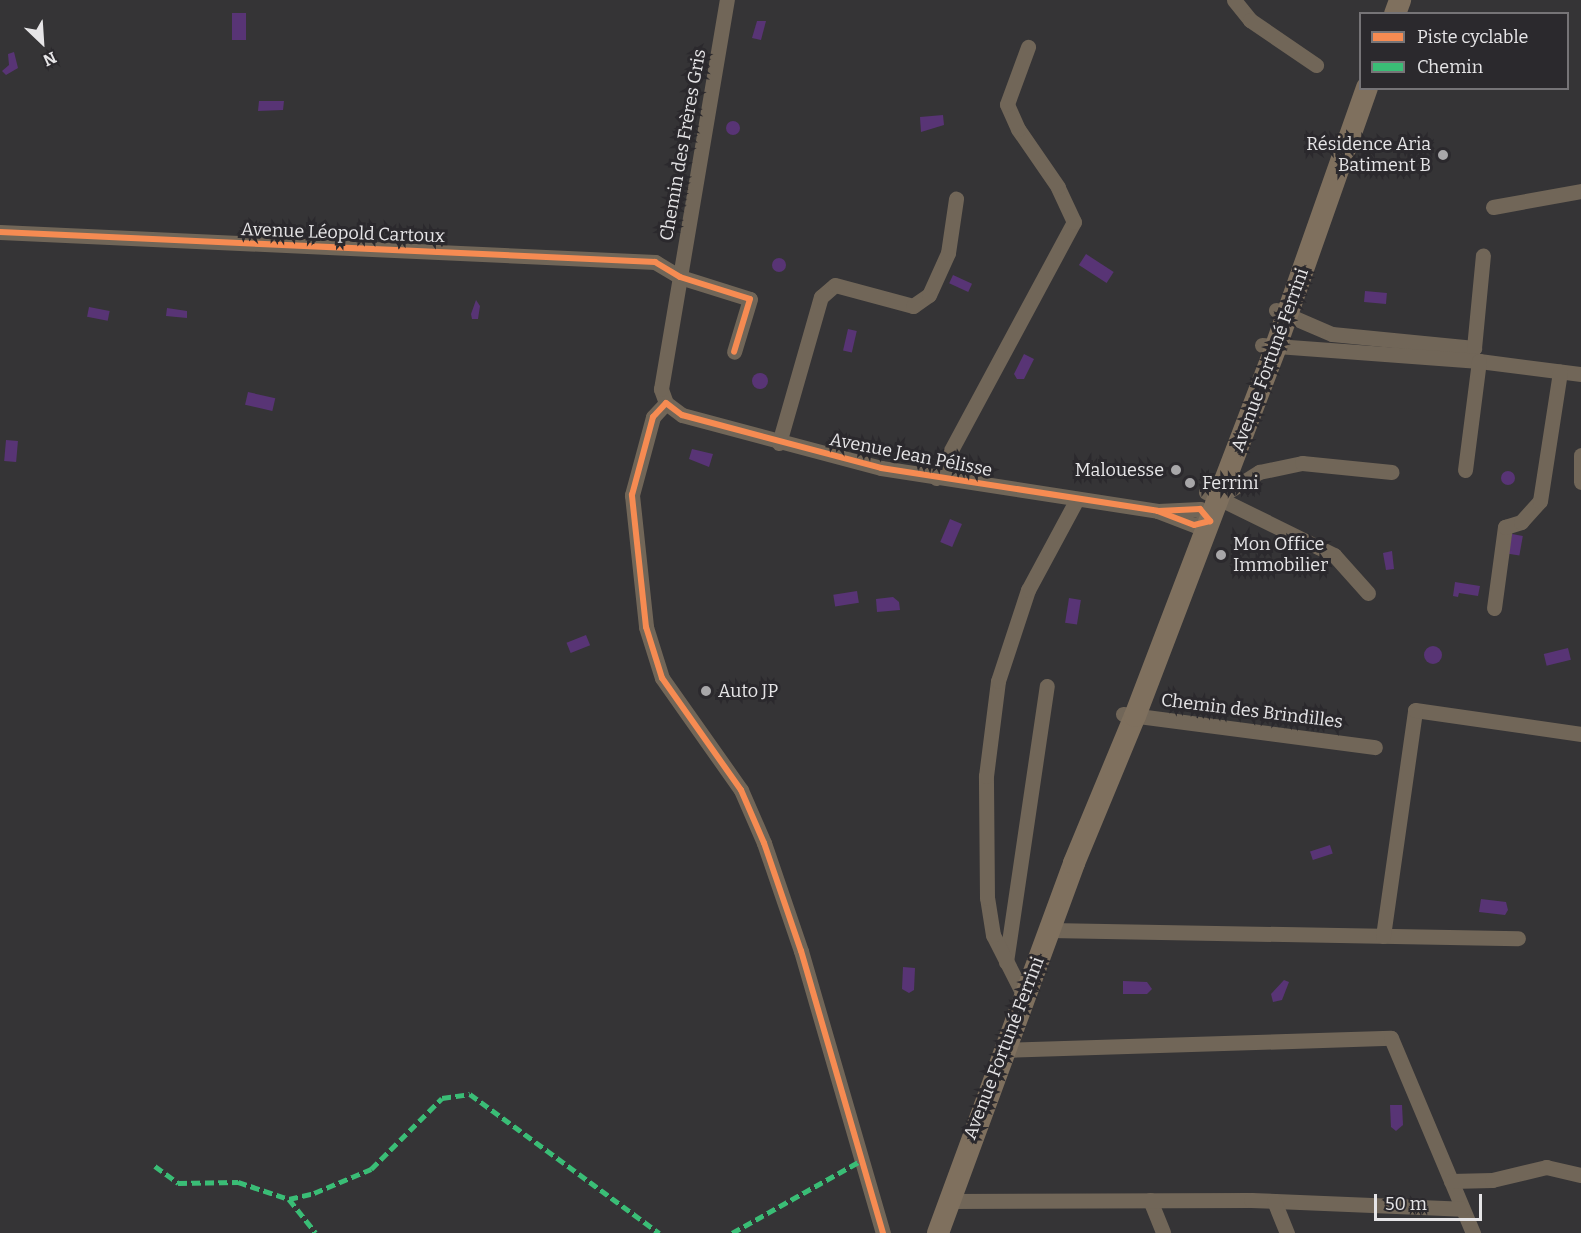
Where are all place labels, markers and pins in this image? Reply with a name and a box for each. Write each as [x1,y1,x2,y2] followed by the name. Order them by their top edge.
[1306,134,1431,176] place label: Résidence Aria Batiment B
[1436,148,1450,162] marker: Résidence Aria Batiment B
[1075,459,1164,481] place label: Malouesse
[1169,463,1183,477] marker: Malouesse
[1202,472,1259,494] place label: Ferrini
[1183,476,1197,490] marker: Ferrini
[1233,534,1328,576] place label: Mon Office Immobilier
[1214,548,1228,562] marker: Mon Office Immobilier
[718,680,778,702] place label: Auto JP
[699,684,713,698] marker: Auto JP

